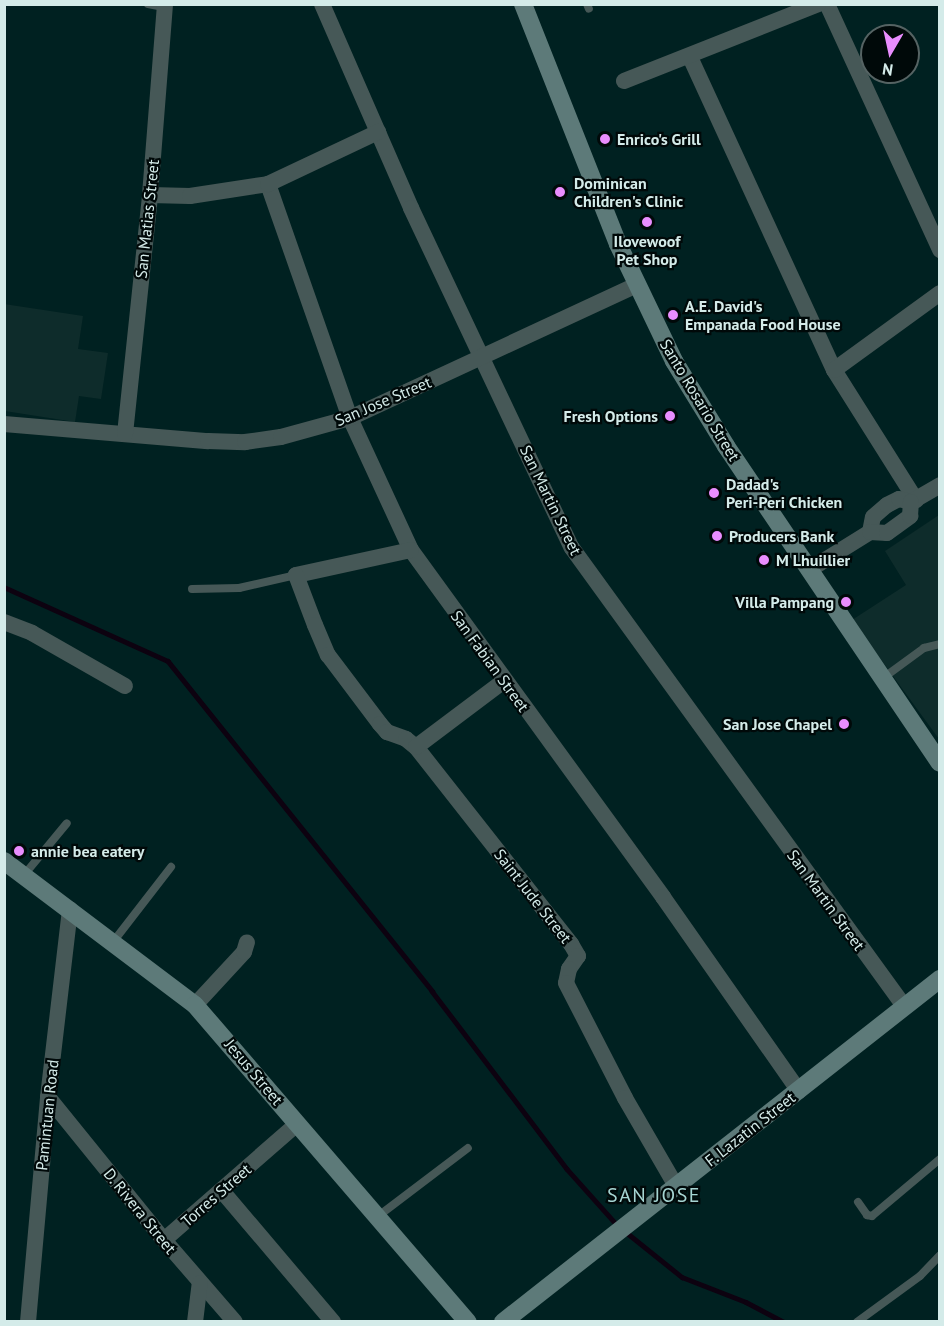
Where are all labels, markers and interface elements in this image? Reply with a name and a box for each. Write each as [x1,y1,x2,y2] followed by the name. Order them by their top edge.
[860,24,920,84] north arrow
[881,59,894,81] text: N
[617,129,701,149] place label: Enrico's Grill
[598,132,612,146] marker: Enrico's Grill
[131,159,163,279] street label: San Matias Street
[574,173,683,211] place label: Dominican Children's Clinic
[551,183,569,201] marker: Dominican Children's Clinic
[640,215,654,229] marker: Ilovewoof Pet Shop
[614,231,680,269] place label: Ilovewoof Pet Shop
[685,296,841,334] place label: A.E. David's Empanada Food House
[666,308,680,322] marker: A.E. David's Empanada Food House
[656,336,744,464] street label: Santo Rosario Street
[332,372,434,430] street label: San Jose Street
[563,406,658,426] place label: Fresh Options
[663,409,677,423] marker: Fresh Options
[516,442,586,558] street label: San Martin Street
[726,474,842,512] place label: Dadad's Peri-Peri Chicken
[707,486,721,500] marker: Dadad's Peri-Peri Chicken
[729,526,834,546] place label: Producers Bank
[710,529,724,543] marker: Producers Bank
[776,550,850,570] place label: M Lhuillier
[757,553,771,567] marker: M Lhuillier
[735,592,834,612] place label: Villa Pampang
[839,595,853,609] marker: Villa Pampang
[447,607,533,715] street label: San Fabian Street
[723,714,832,734] place label: San Jose Chapel
[837,717,851,731] marker: San Jose Chapel
[31,841,145,861] place label: annie bea eatery
[12,844,26,858] marker: annie bea eatery
[490,845,576,947] street label: Saint Jude Street
[783,846,869,954] street label: San Martin Street
[221,1035,287,1109] street label: Jesus Street
[32,1059,62,1171] street label: Pamintuan Road
[701,1087,799,1171] street label: F. Lazatin Street
[177,1159,255,1231] street label: Torres Street
[99,1164,181,1258] street label: D. Rivera Street
[607,1183,701,1207] district label: SAN JOSE

